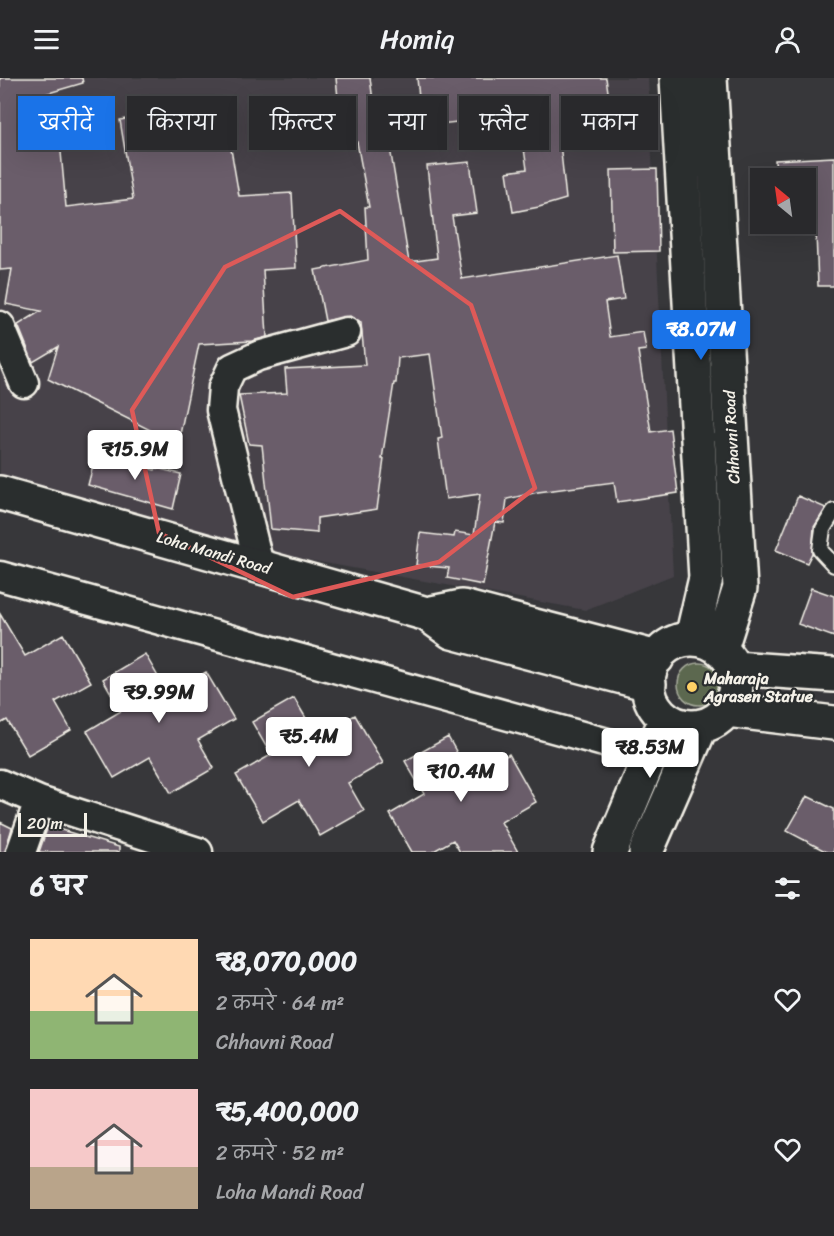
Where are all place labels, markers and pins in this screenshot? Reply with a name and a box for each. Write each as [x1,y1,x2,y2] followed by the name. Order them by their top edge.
[652,310,750,361] pin: ₹8.07M
[86,430,184,481] pin: ₹15.9M
[703,664,814,711] place label: Maharaja Agrasen Statue
[110,673,208,724] pin: ₹9.99M
[685,680,699,694] marker: Maharaja Agrasen Statue
[267,717,351,768] pin: ₹5.4M
[601,728,699,779] pin: ₹8.53M
[412,752,510,803] pin: ₹10.4M

